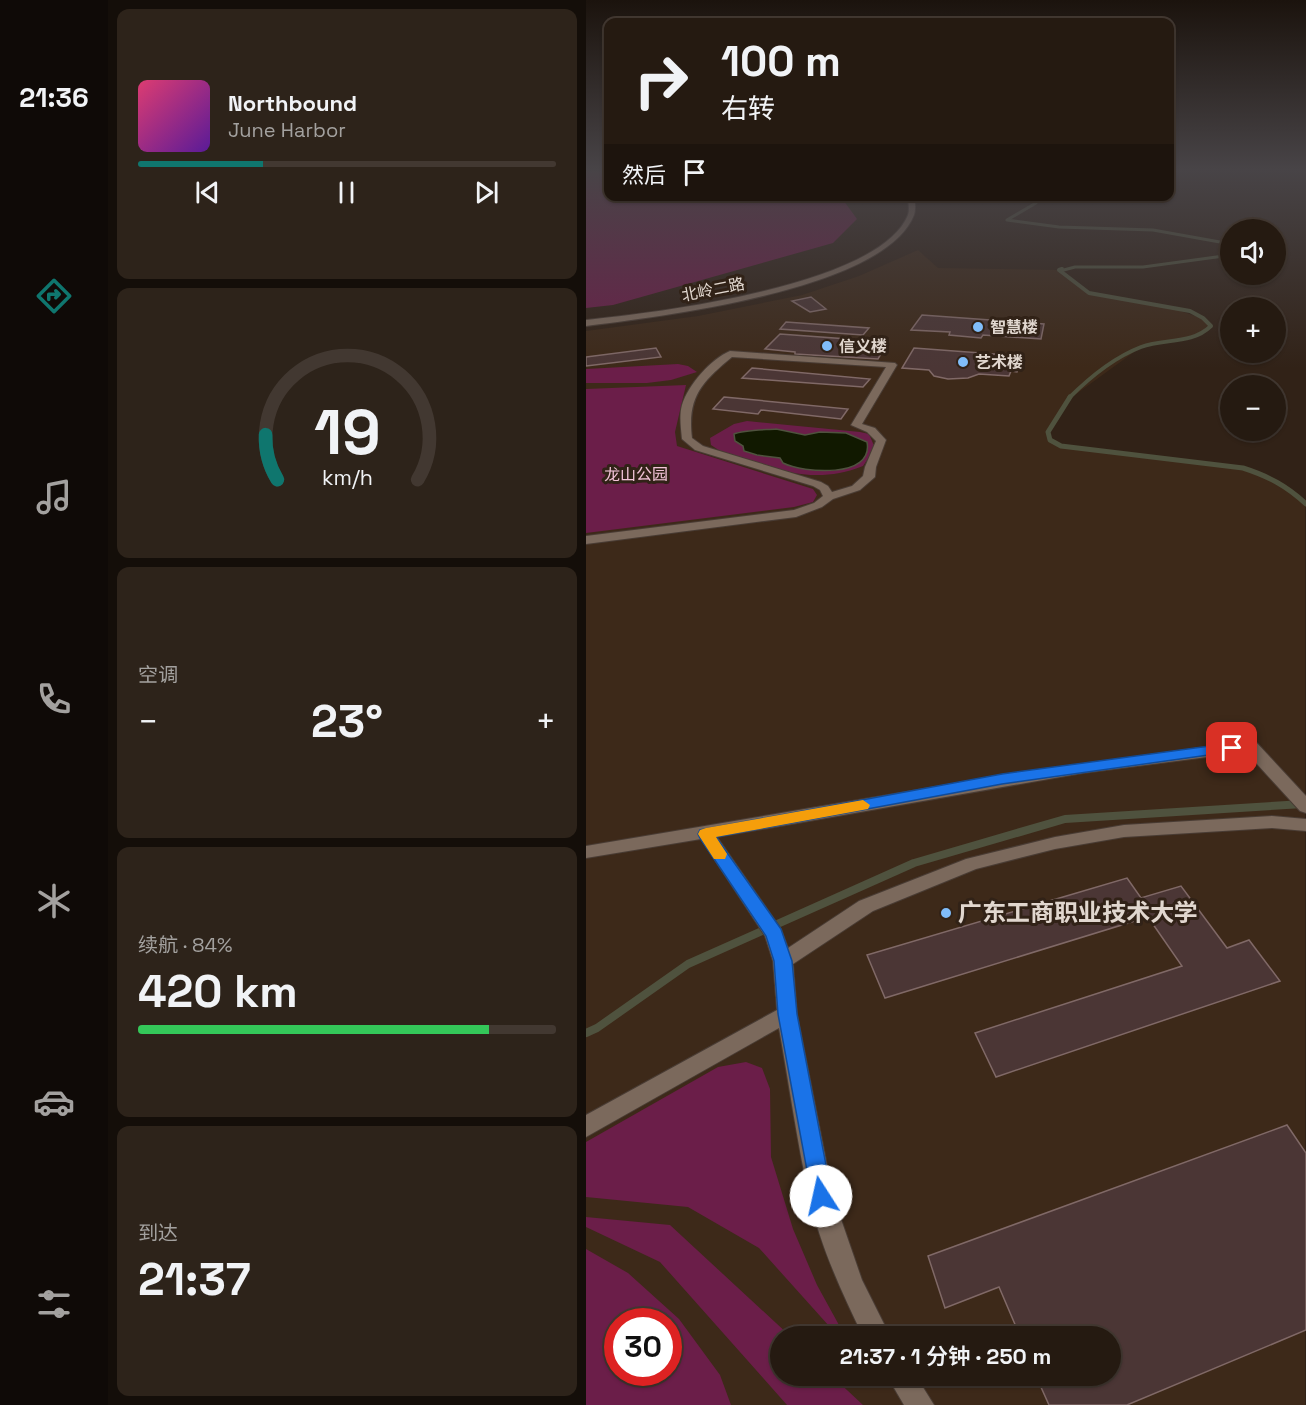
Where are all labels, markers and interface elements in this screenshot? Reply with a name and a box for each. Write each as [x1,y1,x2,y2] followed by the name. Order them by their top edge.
[721,35,841,88] text: 100 m
[622,42,700,120] icon: right
[19,80,89,115] text: 21:36
[228,89,357,117] text: Northbound
[721,91,775,126] text: 右转
[228,117,346,143] text: June Harbor
[678,156,711,189] icon: arrive
[622,161,666,189] text: 然后
[191,176,224,209] icon: previous
[330,176,363,209] icon: pause
[470,176,503,209] icon: next
[1220,219,1286,441] map controls
[1220,219,1286,285] button: sound
[680,273,747,306] street label: 北岭二路
[33,275,75,317] icon: directions
[1220,297,1286,363] button: +
[990,317,1038,338] place label: 智慧楼
[971,320,985,334] marker: 智慧楼
[839,336,887,357] place label: 信义楼
[820,339,834,353] marker: 信义楼
[975,352,1023,373] place label: 艺术楼
[956,355,970,369] marker: 艺术楼
[1220,375,1286,441] button: −
[314,393,380,472] text: 19
[604,464,668,485] park label: 龙山公园
[321,465,373,492] text: km/h
[33,476,75,518] icon: music
[138,662,178,688] text: 空调
[33,678,75,720] icon: phone
[311,693,383,750] text: 23°
[138,701,158,743] text: −
[536,701,556,743] text: +
[1206,722,1257,773] pin
[1215,731,1248,764] icon: arrive
[33,880,75,922] icon: climate
[958,897,1198,928] place label: 广东工商职业技术大学
[939,906,953,920] marker: 广东工商职业技术大学
[138,932,232,958] text: 续航 · 84%
[138,963,298,1020] text: 420 km
[33,1081,75,1123] icon: car
[789,1164,853,1228] position arrow
[138,1220,178,1246] text: 到达
[138,1251,251,1308] text: 21:37
[33,1283,75,1325] icon: filters
[604,1308,682,1386] speed limit sign: 30
[840,1342,1051,1370] text: 21:37 · 1 分钟 · 250 m

